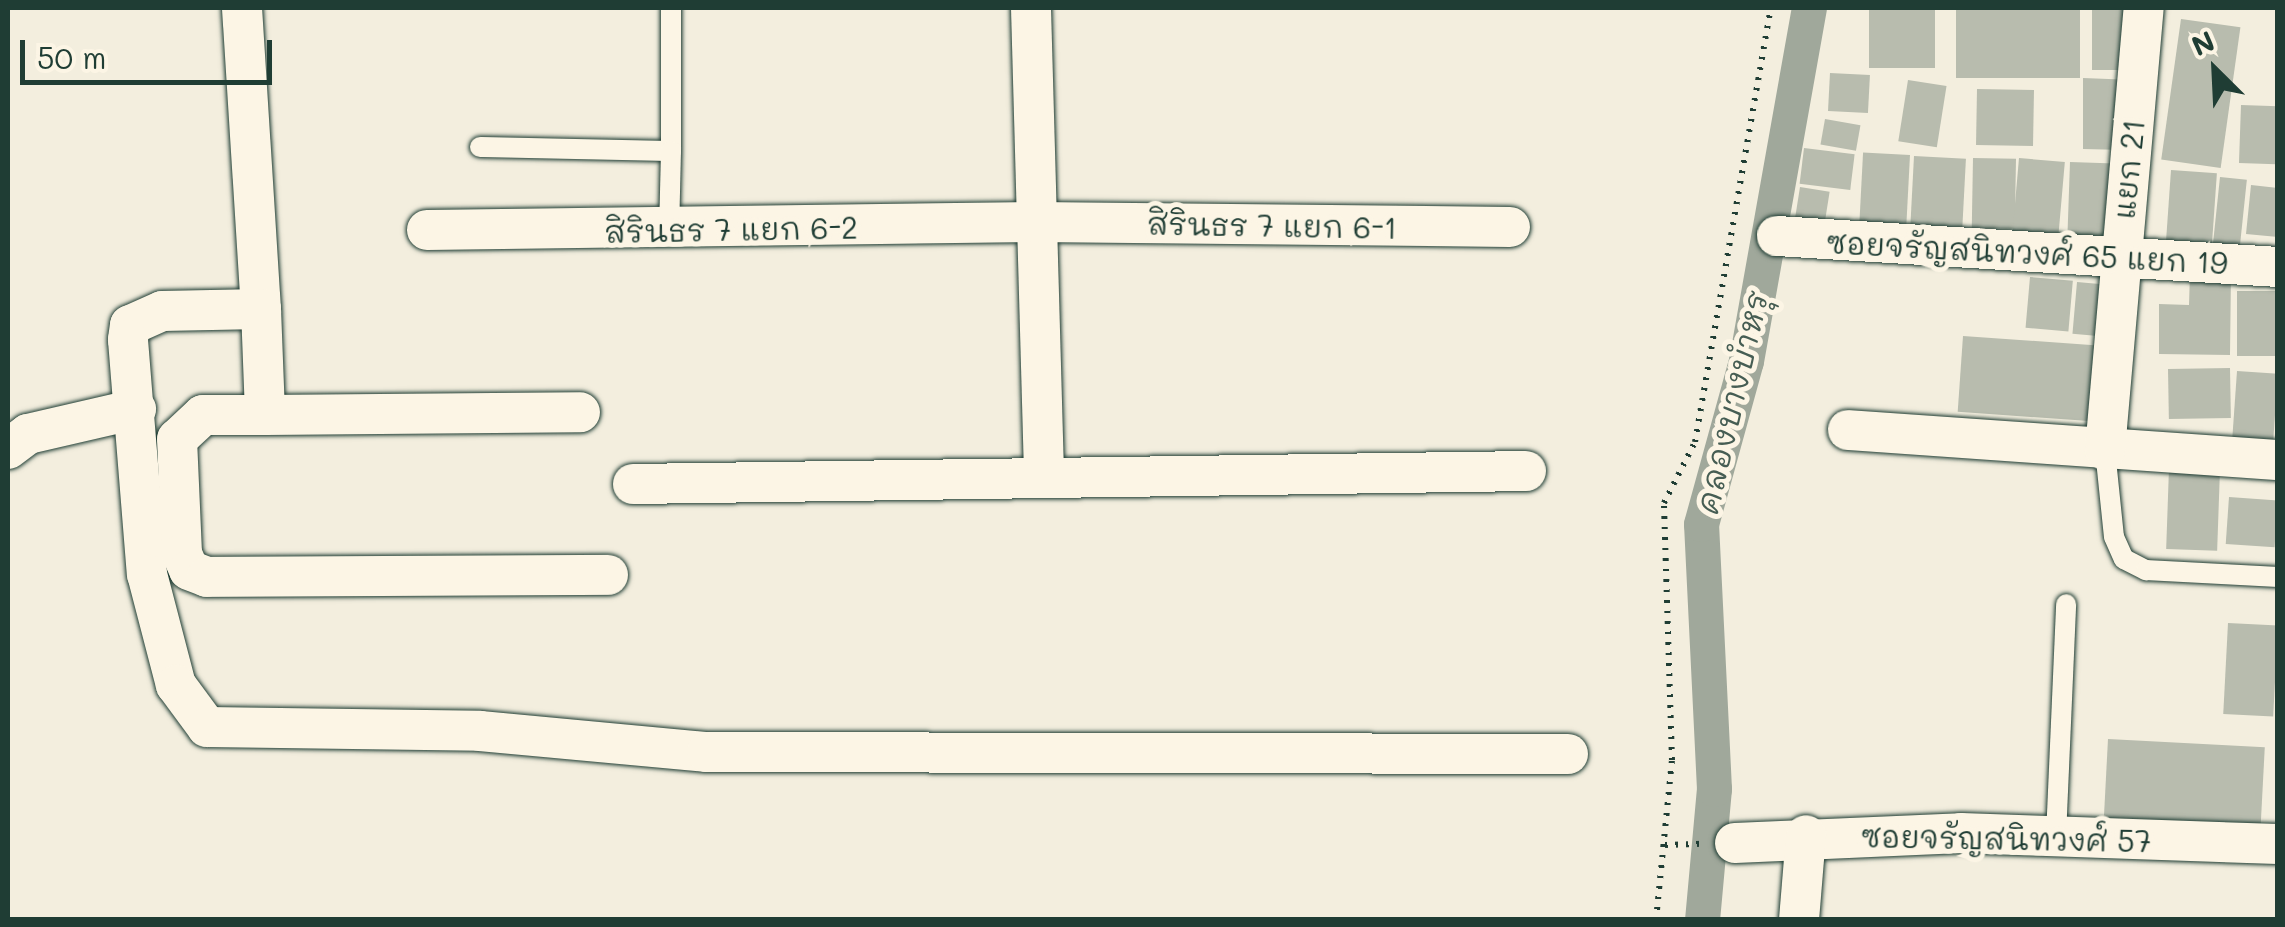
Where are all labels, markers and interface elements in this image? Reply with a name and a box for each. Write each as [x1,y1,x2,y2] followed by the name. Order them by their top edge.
[25,20,278,82] scale bar
[2165,20,2265,120] north arrow
[2186,22,2220,63] text: N
[37,37,107,77] text: 50 m
[2105,118,2151,220] street label: แยก 21
[1146,205,1398,245] street label: สิรินธร 7 แยก 6-1
[604,209,858,249] street label: สิรินธร 7 แยก 6-2
[1825,223,2229,281] street label: ซอยจรัญสนิทวงศ์ 65 แยก 19
[1687,287,1775,517] water label: คลองบางบำหรุ
[1860,817,2152,859] street label: ซอยจรัญสนิทวงศ์ 57

